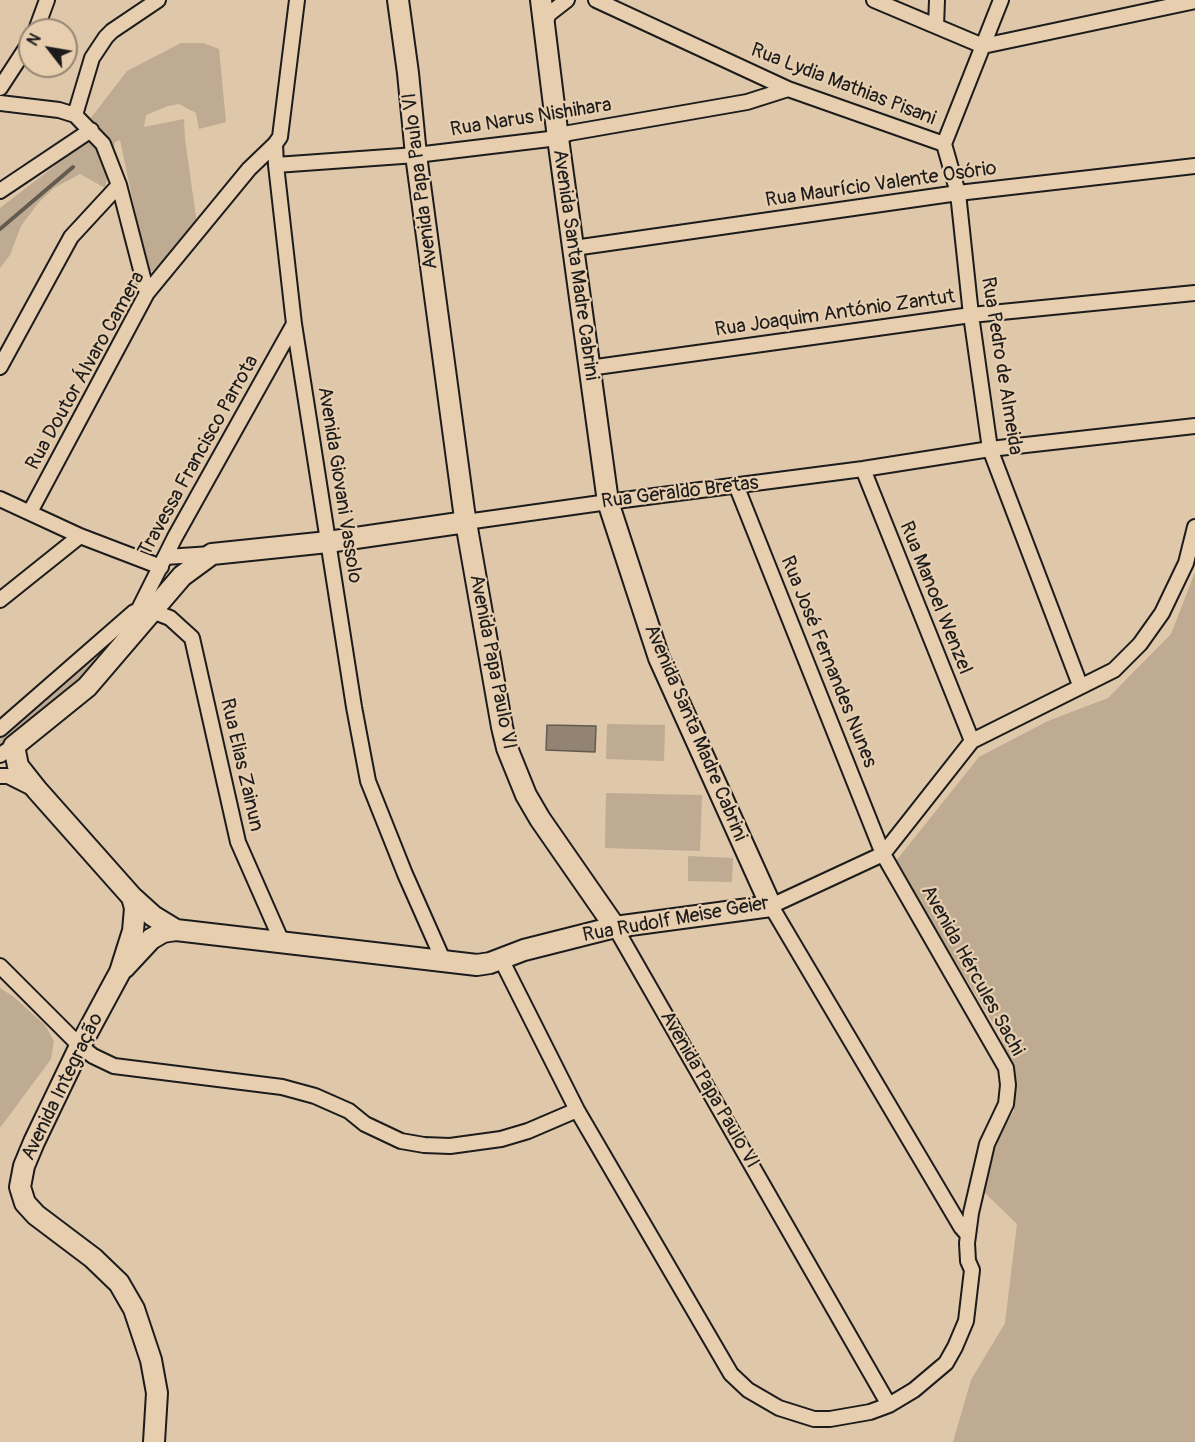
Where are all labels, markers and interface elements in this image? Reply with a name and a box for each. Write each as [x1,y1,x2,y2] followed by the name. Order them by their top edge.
[18,18,78,78] north arrow
[23,30,46,50] text: N
[747,39,939,131] street label: Rua Lydia Mathias Pisani
[398,91,444,271] street label: Avenida Papa Paulo VI
[449,93,613,143] street label: Rua Narus Nishihara
[547,148,603,382] street label: Avenida Santa Madre Cabrini
[764,157,998,213] street label: Rua Maurício Valente Osório
[21,268,151,474] street label: Rua Doutor Álvaro Camera
[975,275,1027,457] street label: Rua Pedro de Almeida
[713,285,957,343] street label: Rua Joaquim António Zantut
[134,351,264,561] street label: Travessa Francisco Parrota
[312,385,366,585] street label: Avenida Giovani Vassolo
[600,471,760,515] street label: Rua Geraldo Bretas
[893,518,977,678] street label: Rua Manoel Wenzel
[775,553,881,771] street label: Rua José Fernandes Nunes
[463,572,521,752] street label: Avenida Papa Paulo VI
[638,621,752,845] street label: Avenida Santa Madre Cabrini
[214,696,268,834] street label: Rua Elias Zainun
[915,881,1029,1061] street label: Avenida Hércules Sachi
[581,892,771,948] street label: Rua Rudolf Meise Geier
[654,1007,764,1173] street label: Avenida Papa Paulo VI
[17,1009,109,1165] street label: Avenida Integração

